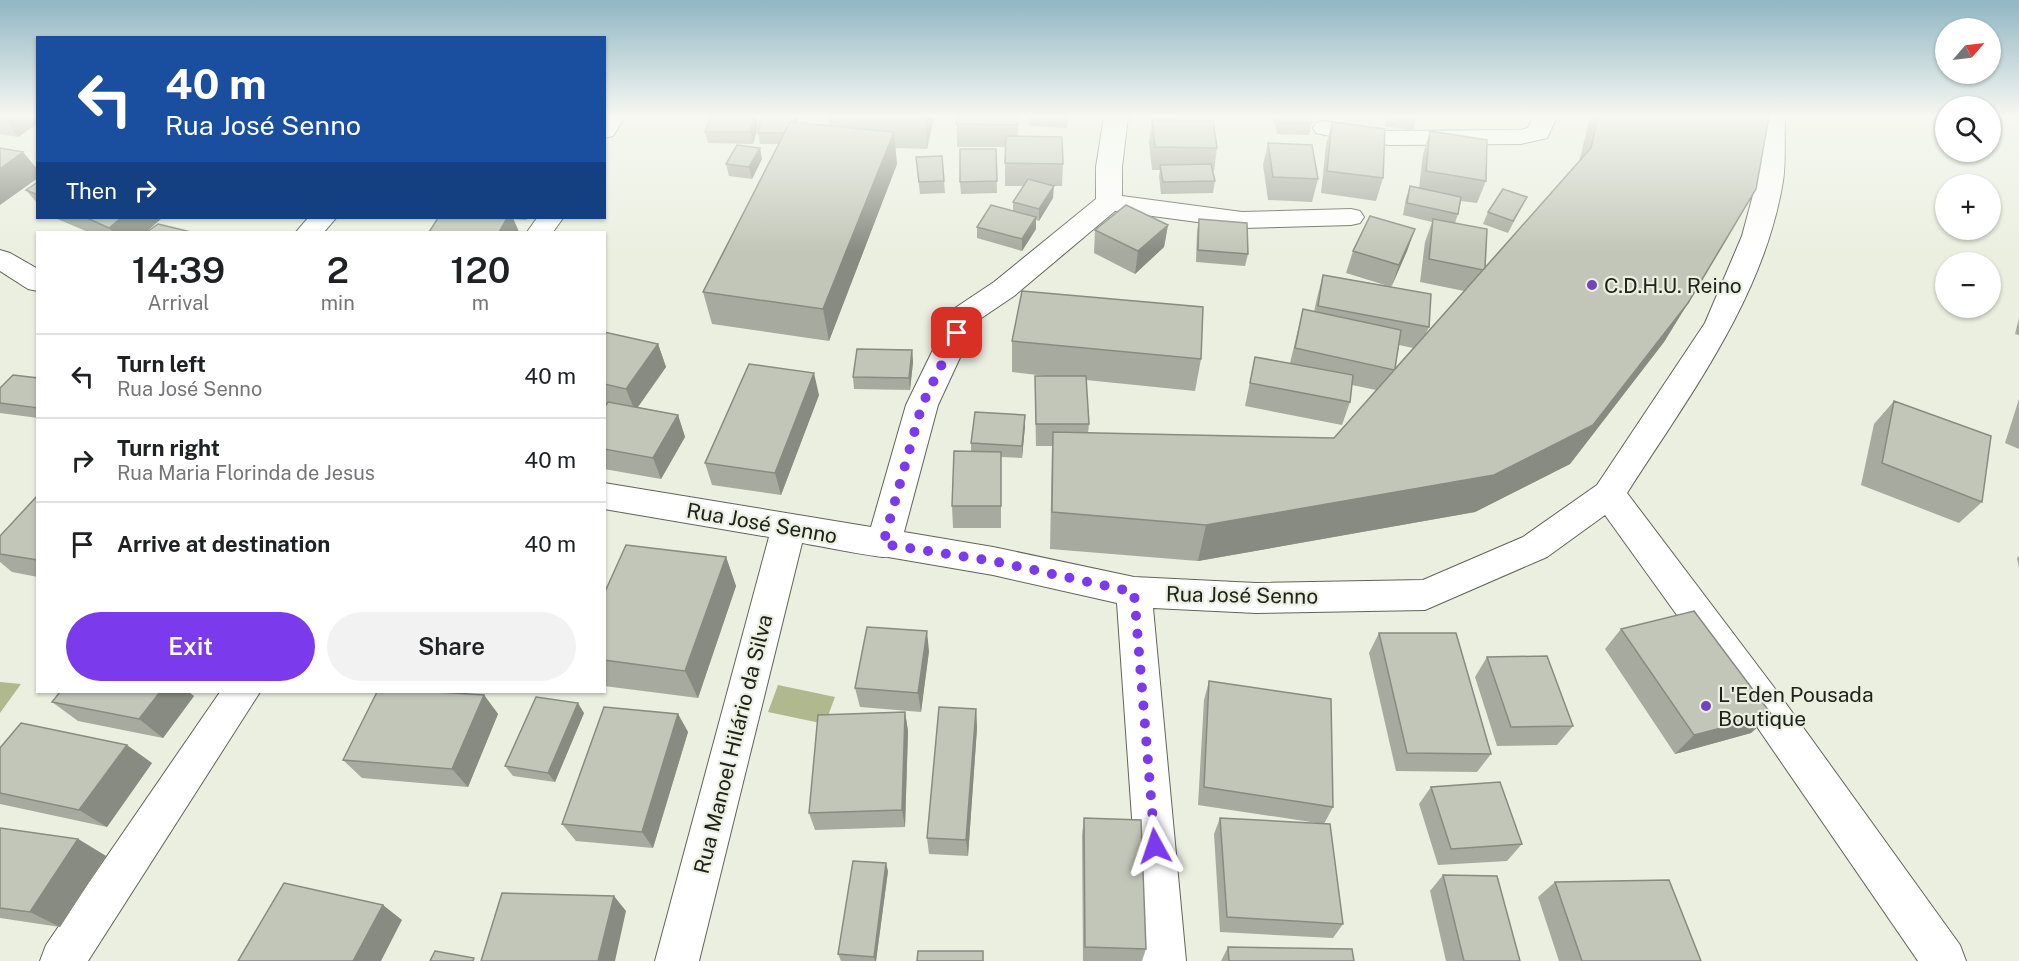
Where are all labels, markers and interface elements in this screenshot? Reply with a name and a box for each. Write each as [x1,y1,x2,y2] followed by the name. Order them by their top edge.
[1935,18,2001,84] north arrow
[1935,18,2001,318] map controls
[165,59,267,108] text: 40 m
[66,60,144,138] icon: left
[1935,96,2001,162] button: search
[165,109,361,141] text: Rua José Senno
[129,174,162,207] icon: right
[1935,174,2001,240] button: +
[66,178,117,204] text: Then
[132,249,225,291] text: 14:39
[327,249,349,291] text: 2
[450,249,510,291] text: 120
[1935,252,2001,318] button: −
[1604,273,1742,298] place label: C.D.H.U. Reino
[1585,278,1599,292] marker: C.D.H.U. Reino
[148,291,209,315] text: Arrival
[321,291,355,315] text: min
[472,291,489,315] text: m
[931,307,982,358] pin
[940,316,973,349] icon: arrive
[117,351,206,377] text: Turn left
[66,360,99,393] icon: left
[524,363,576,389] text: 40 m
[117,377,262,401] text: Rua José Senno
[117,435,220,461] text: Turn right
[66,444,99,477] icon: right
[524,447,576,473] text: 40 m
[117,461,375,485] text: Rua Maria Florinda de Jesus
[685,497,839,549] street label: Rua José Senno
[66,528,99,561] icon: arrive
[117,531,330,557] text: Arrive at destination
[524,531,576,557] text: 40 m
[1166,581,1318,609] street label: Rua José Senno
[66,612,315,681] button: Exit
[327,612,576,681] button: Share
[689,612,777,876] street label: Rua Manoel Hilário da Silva
[1718,682,1874,731] place label: L'Eden Pousada Boutique
[1699,699,1713,713] marker: L'Eden Pousada Boutique
[1123,814,1187,878] position arrow

